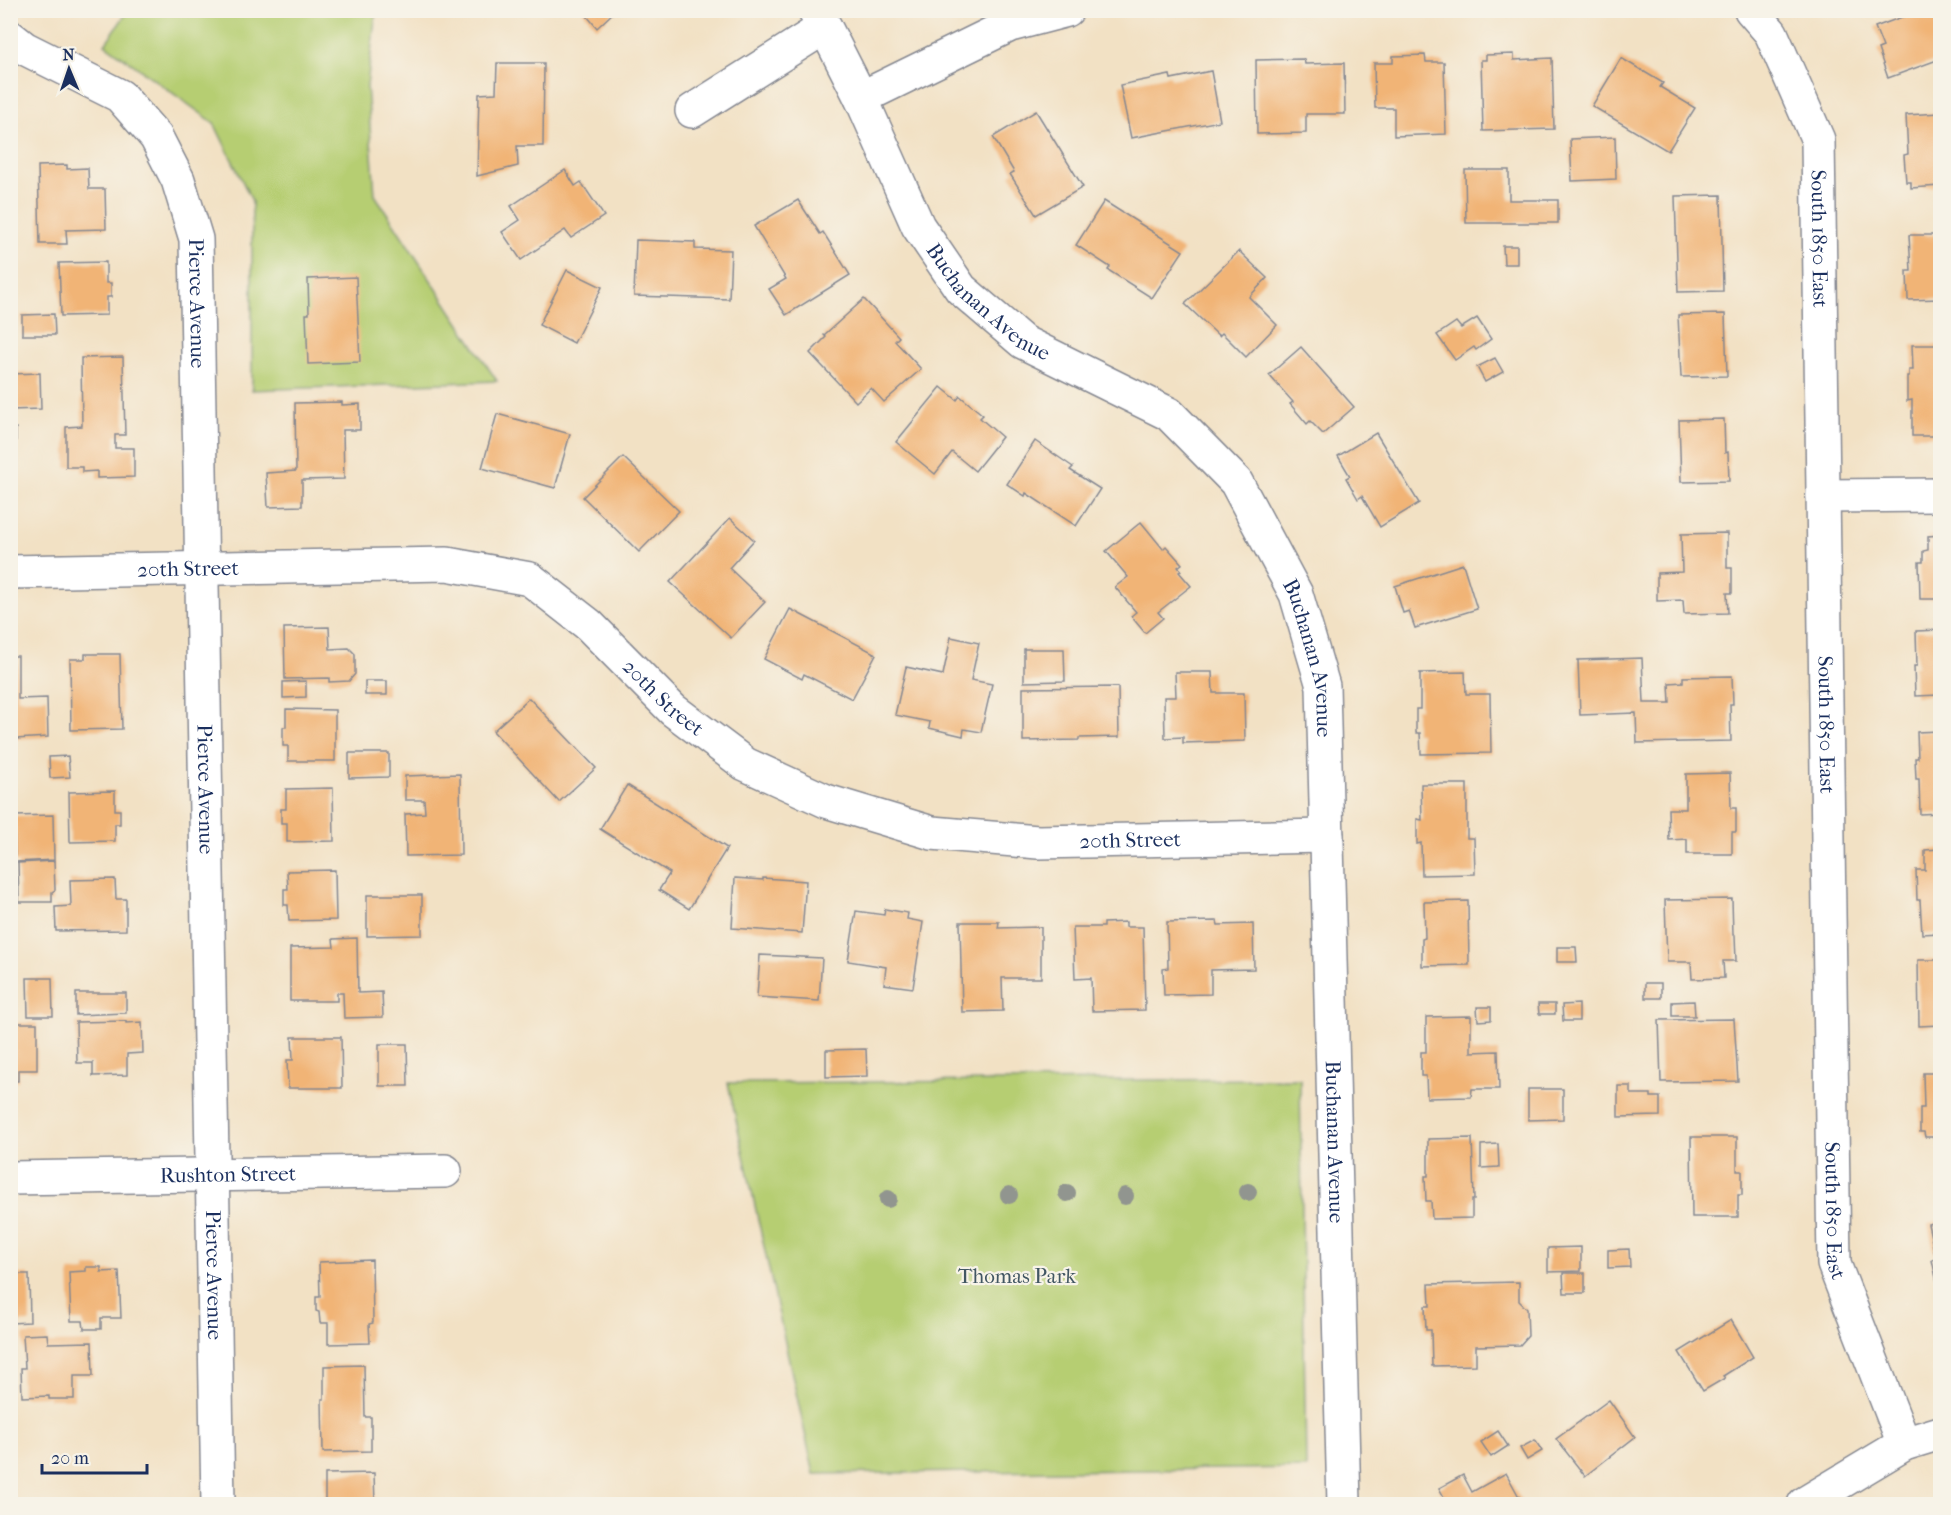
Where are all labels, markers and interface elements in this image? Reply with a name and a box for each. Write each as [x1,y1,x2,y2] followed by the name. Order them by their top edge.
[39,39,99,99] north arrow
[62,45,76,64] text: N
[1806,169,1832,308] street label: South 1850 East
[184,238,210,368] street label: Pierce Avenue
[921,239,1054,365] street label: Buchanan Avenue
[137,556,240,582] street label: 20th Street
[1278,575,1336,738] street label: Buchanan Avenue
[618,654,709,741] street label: 20th Street
[1813,655,1839,794] street label: South 1850 East
[192,724,219,854] street label: Pierce Avenue
[1079,827,1182,853] street label: 20th Street
[1321,1060,1349,1223] street label: Buchanan Avenue
[1820,1141,1851,1283] street label: South 1850 East
[160,1161,297,1188] street label: Rushton Street
[201,1210,227,1340] street label: Pierce Avenue
[958,1264,1076,1288] park label: Thomas Park
[42,1437,147,1475] scale bar
[51,1448,89,1469] text: 20 m

